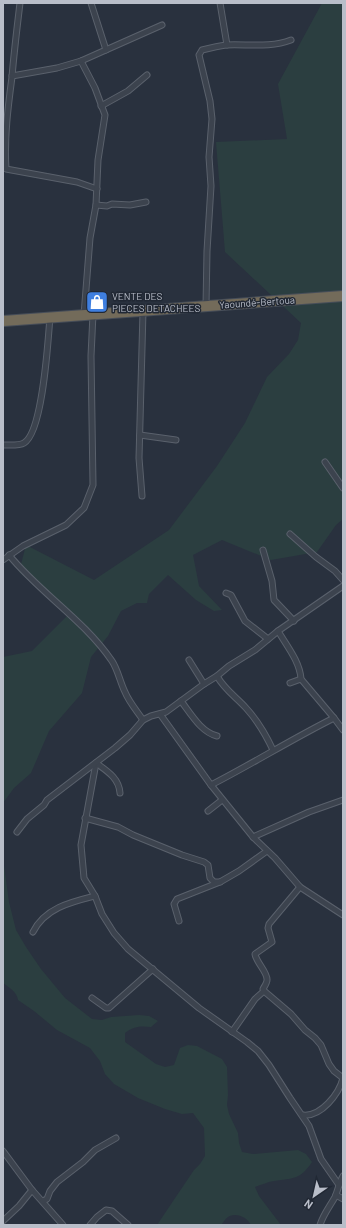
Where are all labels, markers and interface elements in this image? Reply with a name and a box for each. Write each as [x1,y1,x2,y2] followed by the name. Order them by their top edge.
[84,289,110,315] shop icon: VENTE DES PIECES DETACHEES
[112,290,201,314] place label: VENTE DES PIECES DETACHEES
[219,293,295,311] street label: Yaoundé-Bertoua
[294,1176,334,1216] north arrow
[301,1197,315,1212] text: N

